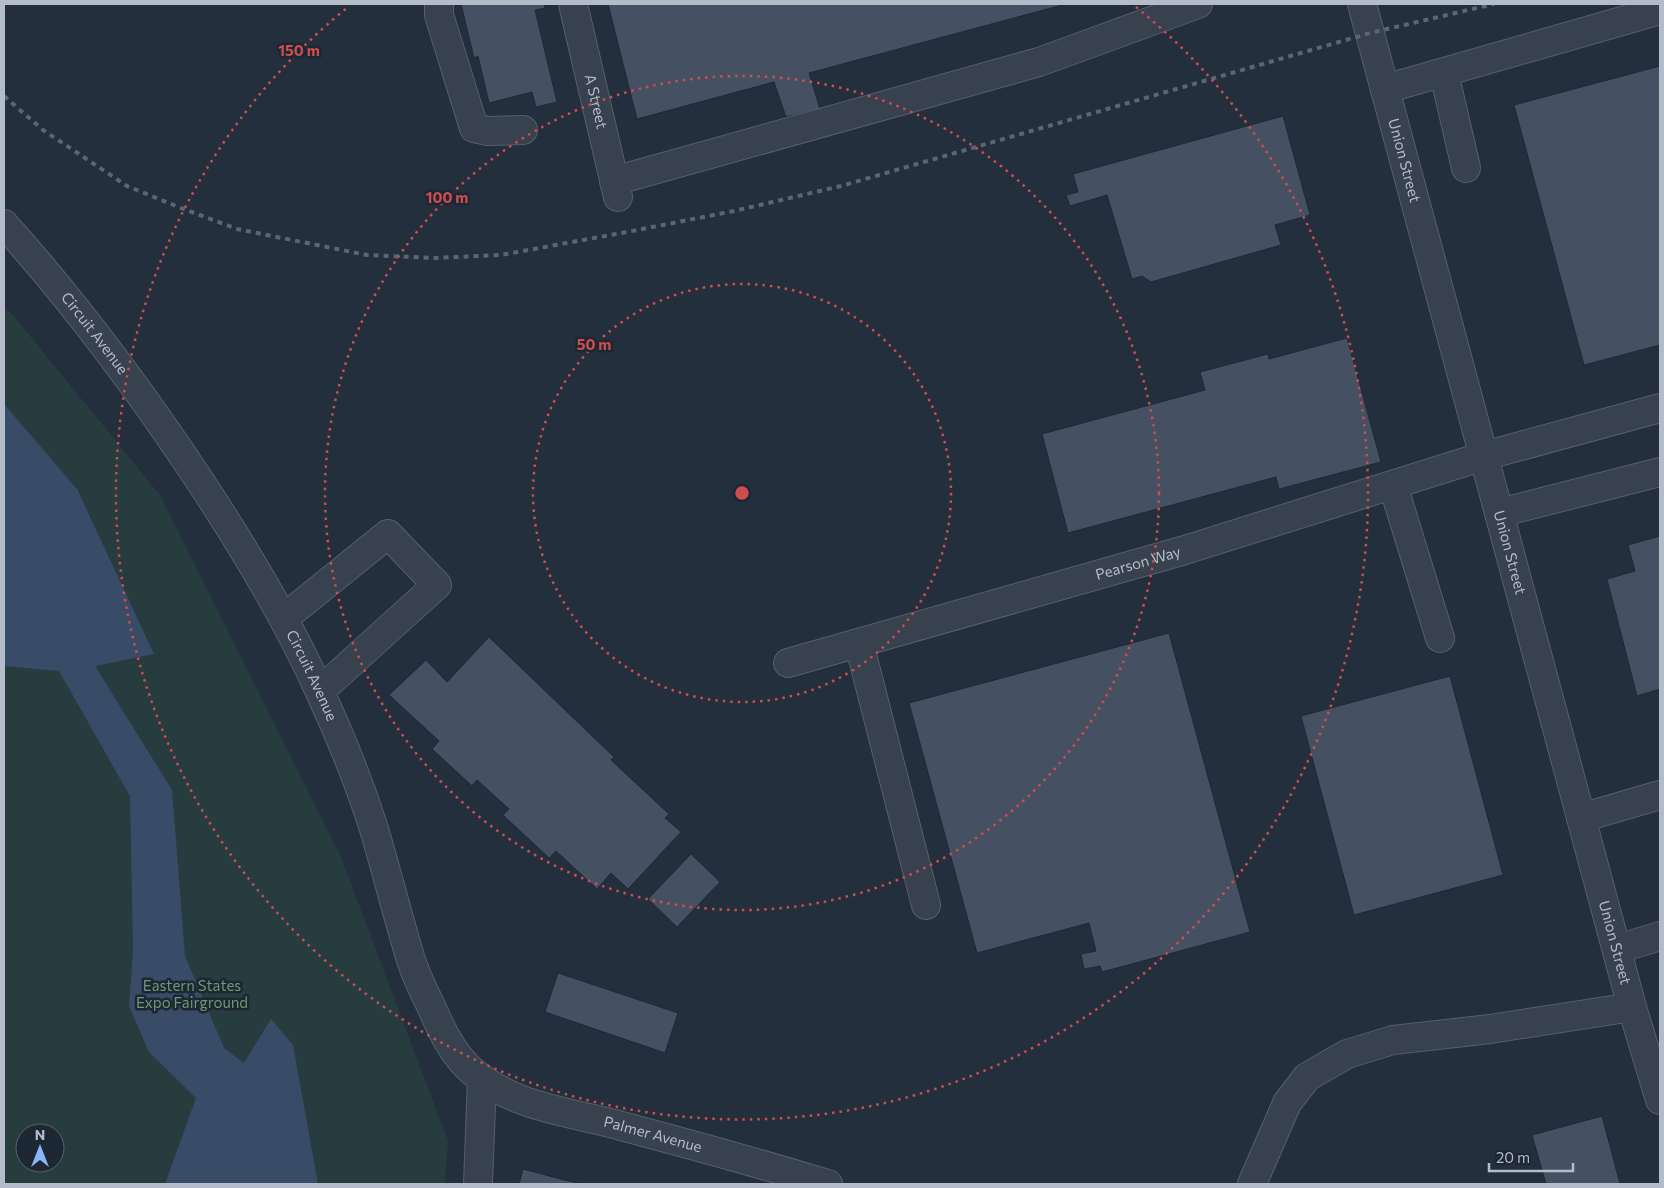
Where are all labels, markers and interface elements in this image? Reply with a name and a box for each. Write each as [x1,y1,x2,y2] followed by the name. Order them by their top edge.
[278,41,320,59] text: 150 m
[582,72,612,130] street label: A Street
[1385,116,1425,204] street label: Union Street
[426,188,468,206] text: 100 m
[58,288,133,377] street label: Circuit Avenue
[577,335,611,353] text: 50 m
[733,484,751,502] centre of rings
[1491,508,1531,596] street label: Union Street
[1093,542,1183,583] street label: Pearson Way
[283,627,342,723] street label: Circuit Avenue
[1596,898,1636,986] street label: Union Street
[136,976,248,1011] park label: Eastern States Expo Fairground
[602,1112,704,1155] street label: Palmer Avenue
[15,1123,65,1173] north arrow
[35,1126,45,1143] text: N
[1489,1140,1573,1172] scale bar
[1496,1148,1530,1166] text: 20 m

